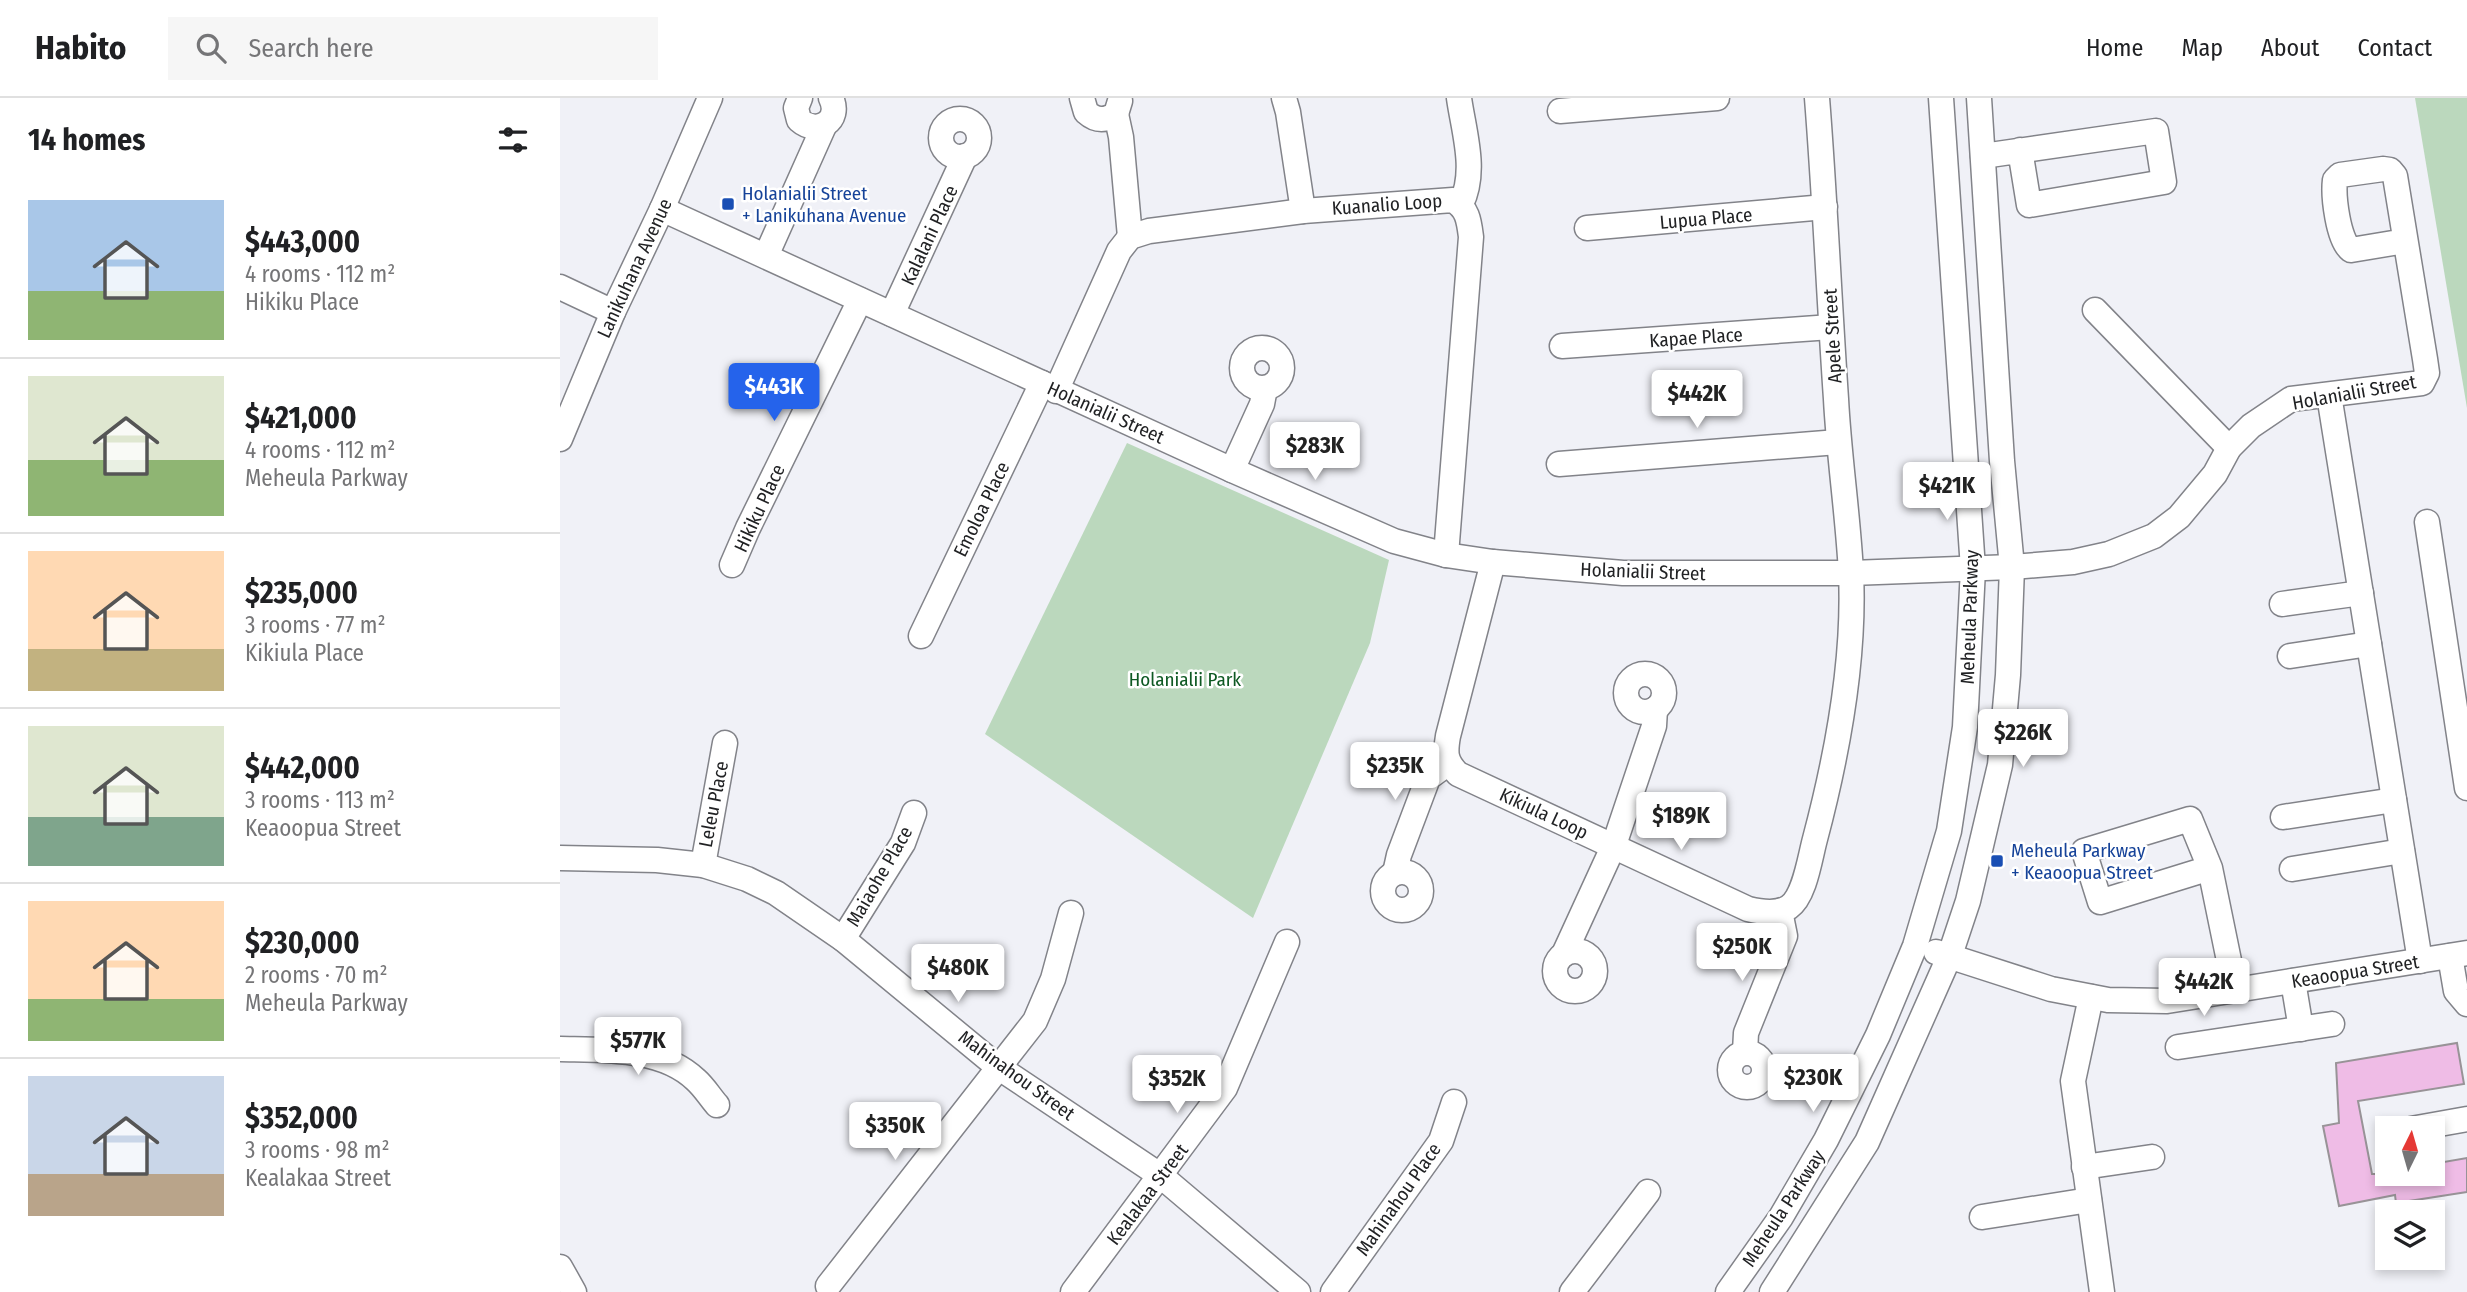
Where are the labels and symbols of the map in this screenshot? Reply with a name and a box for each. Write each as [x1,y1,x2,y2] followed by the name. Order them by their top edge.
[742,182,906,227] place label: Holanialii Street + Lanikuhana Avenue
[896,182,963,289] street label: Kalalani Place
[1331,189,1443,220] street label: Kuanalio Loop
[592,195,677,342] street label: Lanikuhana Avenue
[720,196,736,212] marker: Holanialii Street + Lanikuhana Avenue
[1659,203,1753,234] street label: Lupua Place
[1818,287,1846,384] street label: Apele Street
[1649,323,1743,352] street label: Kapae Place
[725,364,823,423] pin: $443K
[1648,370,1746,430] pin: $442K
[2290,370,2419,415] street label: Holanialii Street
[1044,376,1168,449] street label: Holanialii Street
[1266,422,1364,482] pin: $283K
[949,458,1014,561] street label: Emoloa Place
[729,461,790,556] street label: Hikiku Place
[1898,462,1996,522] pin: $421K
[1956,549,1983,685] street label: Meheula Parkway
[1580,558,1707,585] street label: Holanialii Street
[1129,668,1241,691] park label: Holanialii Park
[1974,710,2072,769] pin: $226K
[1346,742,1444,802] pin: $235K
[694,759,733,849] street label: Leleu Place
[1496,783,1592,844] street label: Kikiula Loop
[1632,792,1730,852] pin: $189K
[841,822,917,930] street label: Maiaohe Place
[2011,839,2154,884] place label: Meheula Parkway + Keaoopua Street
[1989,853,2005,869] marker: Meheula Parkway + Keaoopua Street
[1693,924,1791,983] pin: $250K
[909,944,1007,1004] pin: $480K
[2290,950,2421,993] street label: Keaoopua Street
[2155,958,2253,1018] pin: $442K
[589,1018,687,1077] pin: $577K
[954,1026,1080,1126] street label: Mahinahou Street
[1764,1054,1862,1114] pin: $230K
[1128,1056,1226,1115] pin: $352K
[846,1102,944,1162] pin: $350K
[2375,1116,2445,1186] north arrow
[1351,1138,1446,1260] street label: Mahinahou Place
[1102,1139,1193,1249] street label: Kealakaa Street
[1737,1145,1830,1271] street label: Meheula Parkway

